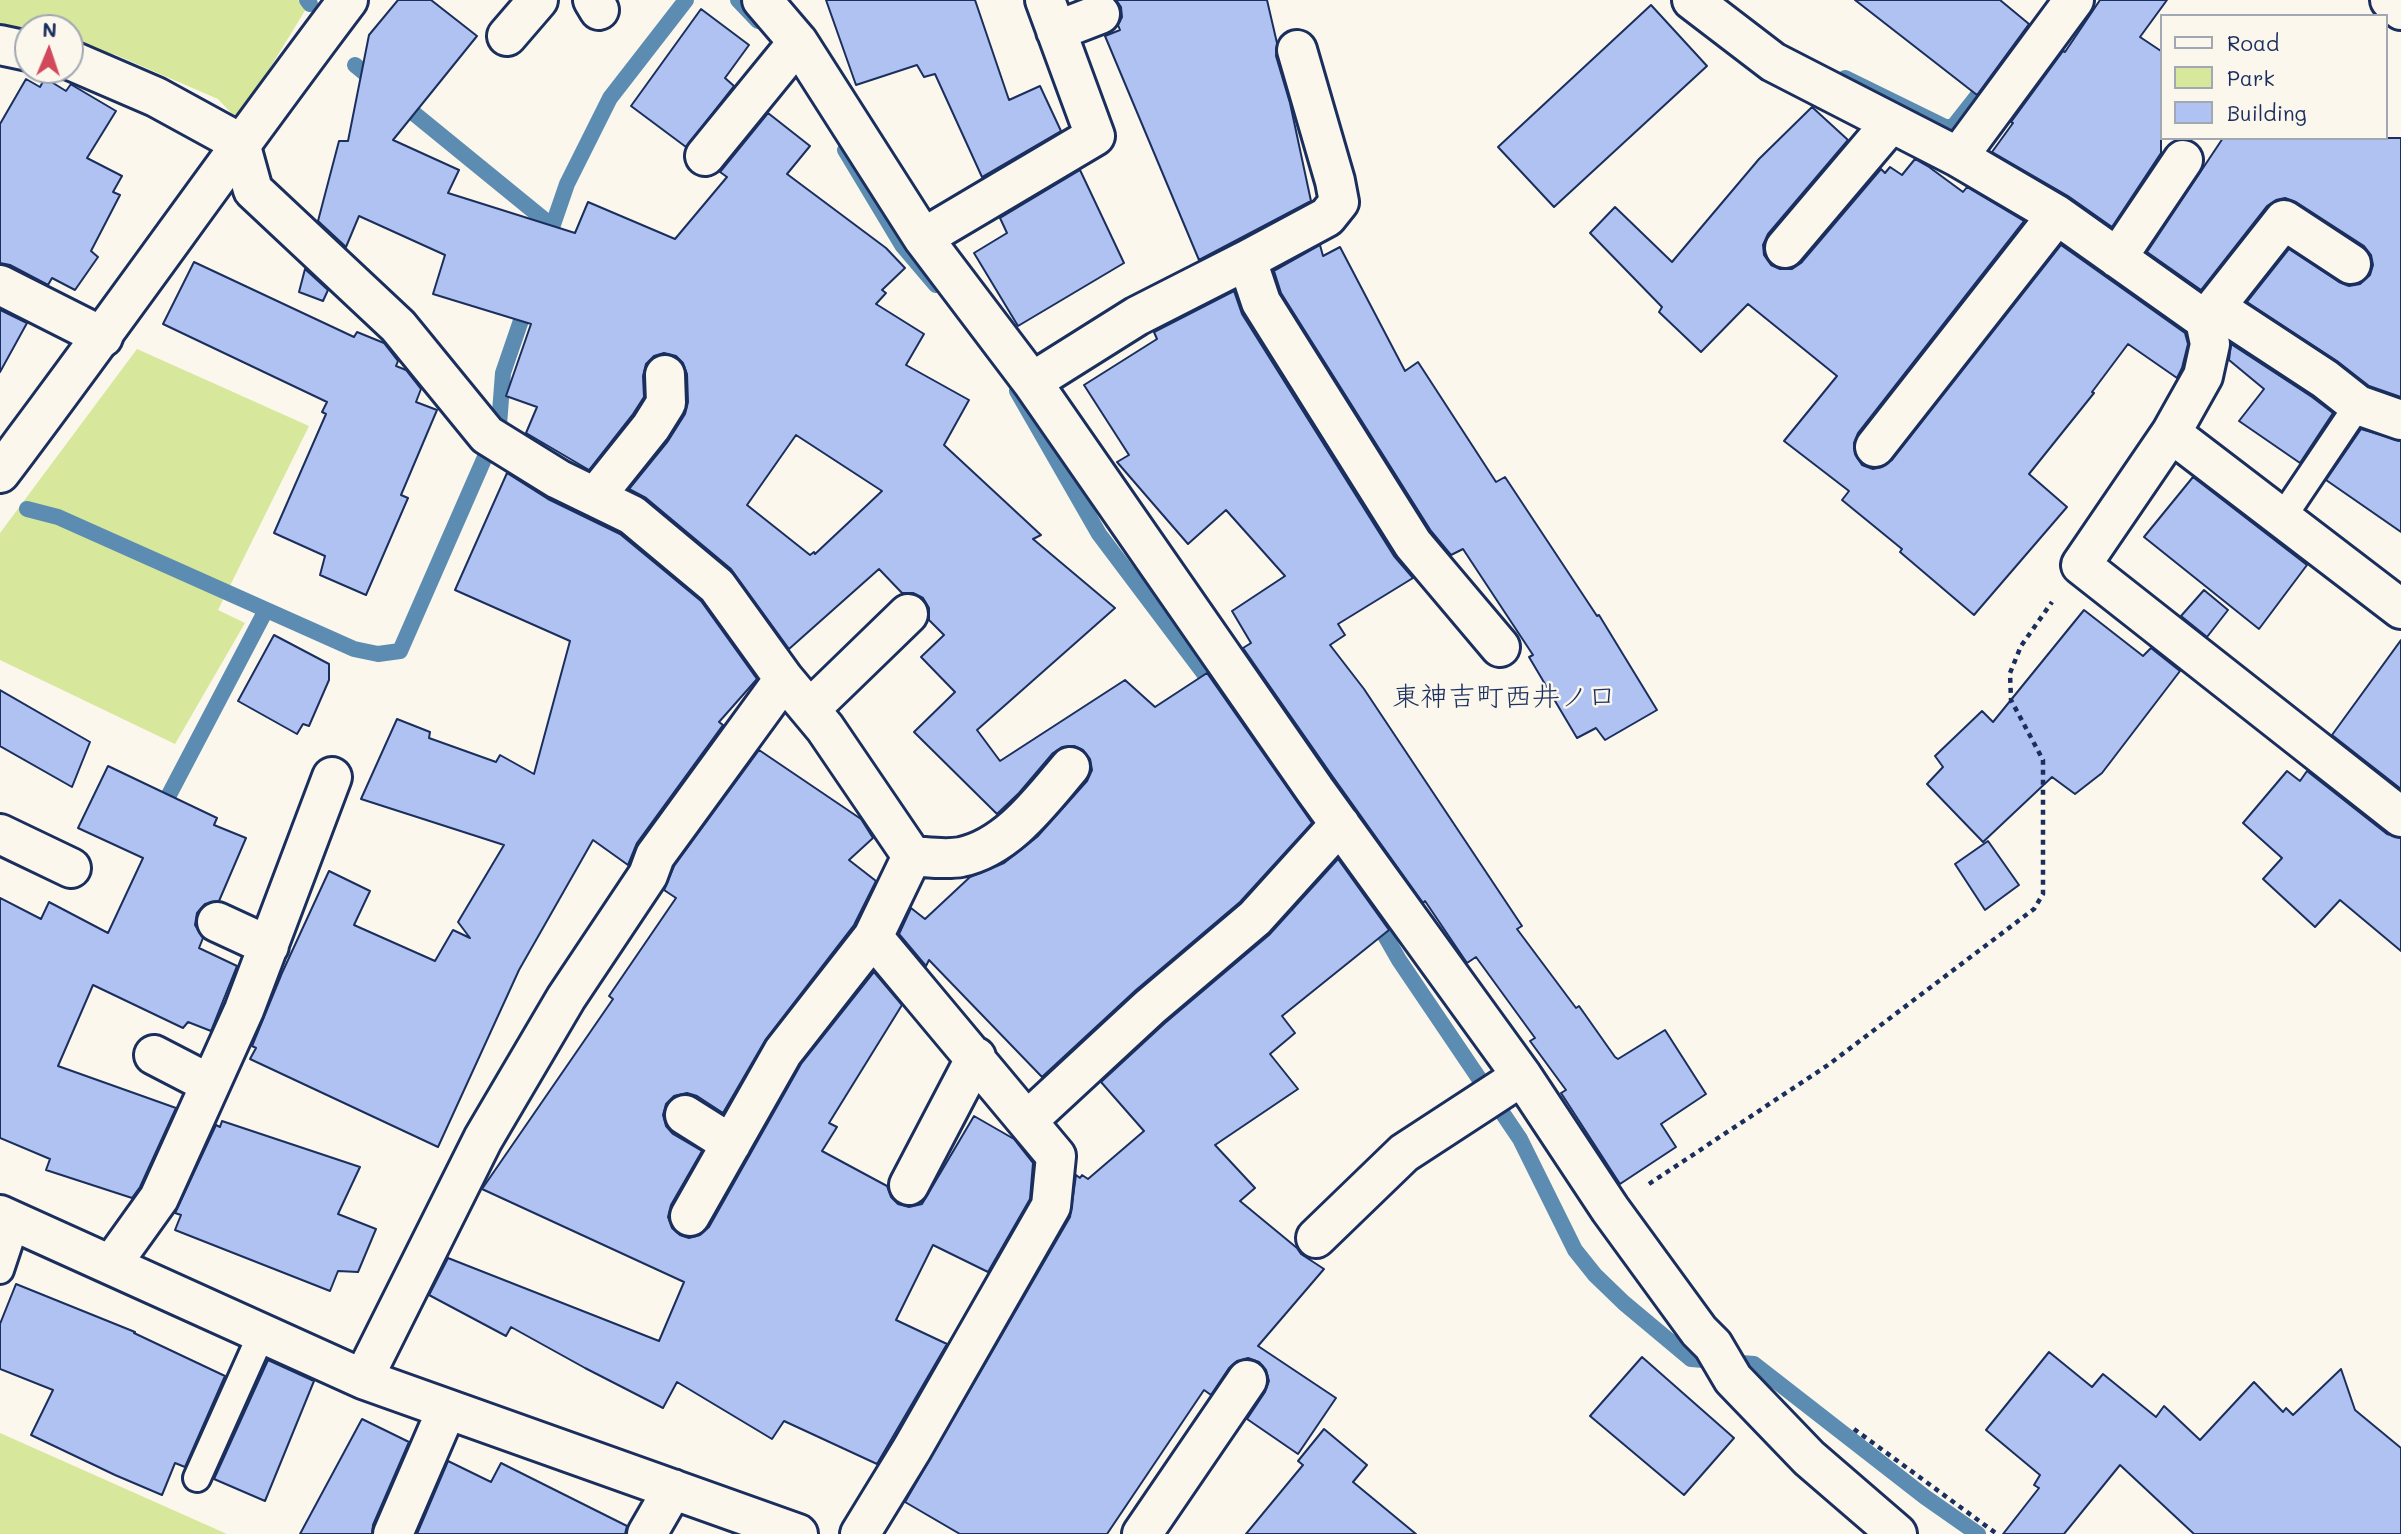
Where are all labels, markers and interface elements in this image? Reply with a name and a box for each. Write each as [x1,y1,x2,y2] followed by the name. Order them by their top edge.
[14,14,84,84] north arrow
[2160,14,2387,140] legend
[42,17,57,42] text: N
[2227,29,2279,56] text: Road
[2227,64,2275,91] text: Park
[2227,99,2307,126] text: Building
[1392,680,1616,714] district label: 東神吉町西井ノ口

